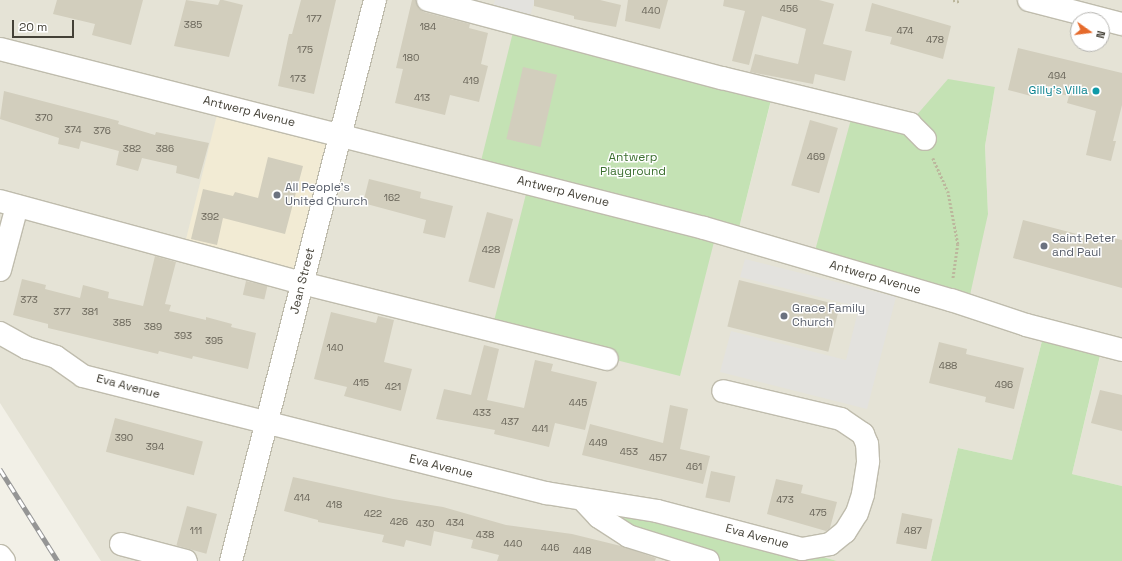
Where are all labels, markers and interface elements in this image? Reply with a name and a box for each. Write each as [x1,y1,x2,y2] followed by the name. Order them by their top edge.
[780,3,798,15] house number: 456
[642,5,660,17] house number: 440
[14,12,76,38] scale bar
[1070,12,1110,52] north arrow
[306,13,322,25] house number: 177
[19,19,47,35] text: 20 m
[184,19,202,31] house number: 385
[420,21,436,33] house number: 184
[896,25,914,37] house number: 474
[1093,29,1108,40] text: N
[926,34,944,46] house number: 478
[297,44,313,56] house number: 175
[403,52,419,64] house number: 180
[1048,70,1066,82] house number: 494
[290,73,306,85] house number: 173
[463,75,479,87] house number: 419
[1028,84,1088,98] place label: Gilly's Villa
[1091,86,1101,96] marker: Gilly's Villa
[414,92,430,104] house number: 413
[201,94,297,130] street label: Antwerp Avenue
[35,112,53,124] house number: 370
[64,124,82,136] house number: 374
[93,125,111,137] house number: 376
[123,143,141,155] house number: 382
[156,143,174,155] house number: 386
[600,151,666,179] park label: Antwerp Playground
[807,151,825,163] house number: 469
[515,174,611,210] street label: Antwerp Avenue
[285,181,368,209] place label: All People's United Church
[272,190,282,200] marker: All People's United Church
[384,192,400,204] house number: 162
[201,211,219,223] house number: 392
[1052,232,1116,260] place label: Saint Peter and Paul
[1039,241,1049,251] marker: Saint Peter and Paul
[482,244,500,256] house number: 428
[288,246,318,316] street label: Jean Street
[828,258,922,298] street label: Antwerp Avenue
[20,294,38,306] house number: 373
[792,302,865,330] place label: Grace Family Church
[53,306,71,318] house number: 377
[82,306,98,318] house number: 381
[779,311,789,321] marker: Grace Family Church
[113,317,131,329] house number: 385
[144,321,162,333] house number: 389
[174,330,192,342] house number: 393
[205,335,223,347] house number: 395
[327,342,343,354] house number: 140
[939,360,957,372] house number: 488
[95,372,161,402] street label: Eva Avenue
[353,377,369,389] house number: 415
[995,379,1013,391] house number: 496
[385,381,401,393] house number: 421
[569,397,587,409] house number: 445
[473,407,491,419] house number: 433
[501,416,519,428] house number: 437
[532,423,548,435] house number: 441
[115,432,133,444] house number: 390
[589,437,607,449] house number: 449
[146,441,164,453] house number: 394
[620,446,638,458] house number: 453
[408,452,474,482] street label: Eva Avenue
[649,452,667,464] house number: 457
[686,461,702,473] house number: 461
[294,492,310,504] house number: 414
[776,494,794,506] house number: 473
[326,499,342,511] house number: 418
[809,507,827,519] house number: 475
[364,508,382,520] house number: 422
[390,516,408,528] house number: 426
[446,517,464,529] house number: 434
[416,518,434,530] house number: 430
[724,522,790,552] street label: Eva Avenue
[190,525,202,537] house number: 111
[904,525,922,537] house number: 487
[476,529,494,541] house number: 438
[504,538,522,550] house number: 440
[541,542,559,554] house number: 446
[573,545,591,557] house number: 448

